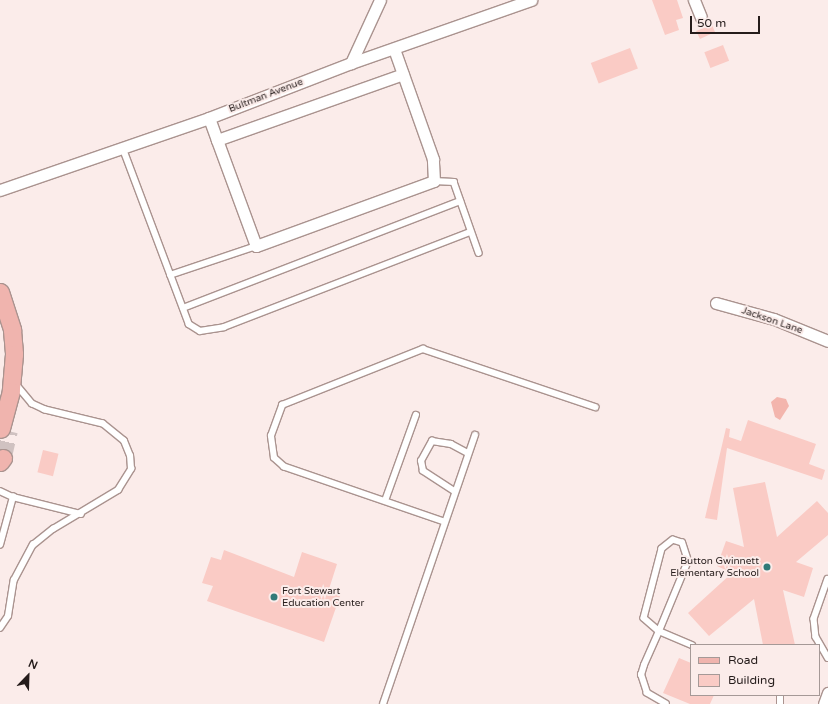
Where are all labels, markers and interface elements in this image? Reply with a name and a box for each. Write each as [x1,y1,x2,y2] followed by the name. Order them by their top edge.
[692,8,762,34] scale bar
[697,16,726,30] text: 50 m
[227,76,305,116] street label: Bultman Avenue
[740,305,804,337] street label: Jackson Lane
[670,555,759,578] place label: Button Gwinnett Elementary School
[762,562,772,572] marker: Button Gwinnett Elementary School
[282,585,364,608] place label: Fort Stewart Education Center
[269,592,279,602] marker: Fort Stewart Education Center
[690,644,820,696] legend
[728,653,758,667] text: Road
[8,656,48,696] north arrow
[26,657,39,672] text: N
[728,673,775,687] text: Building

